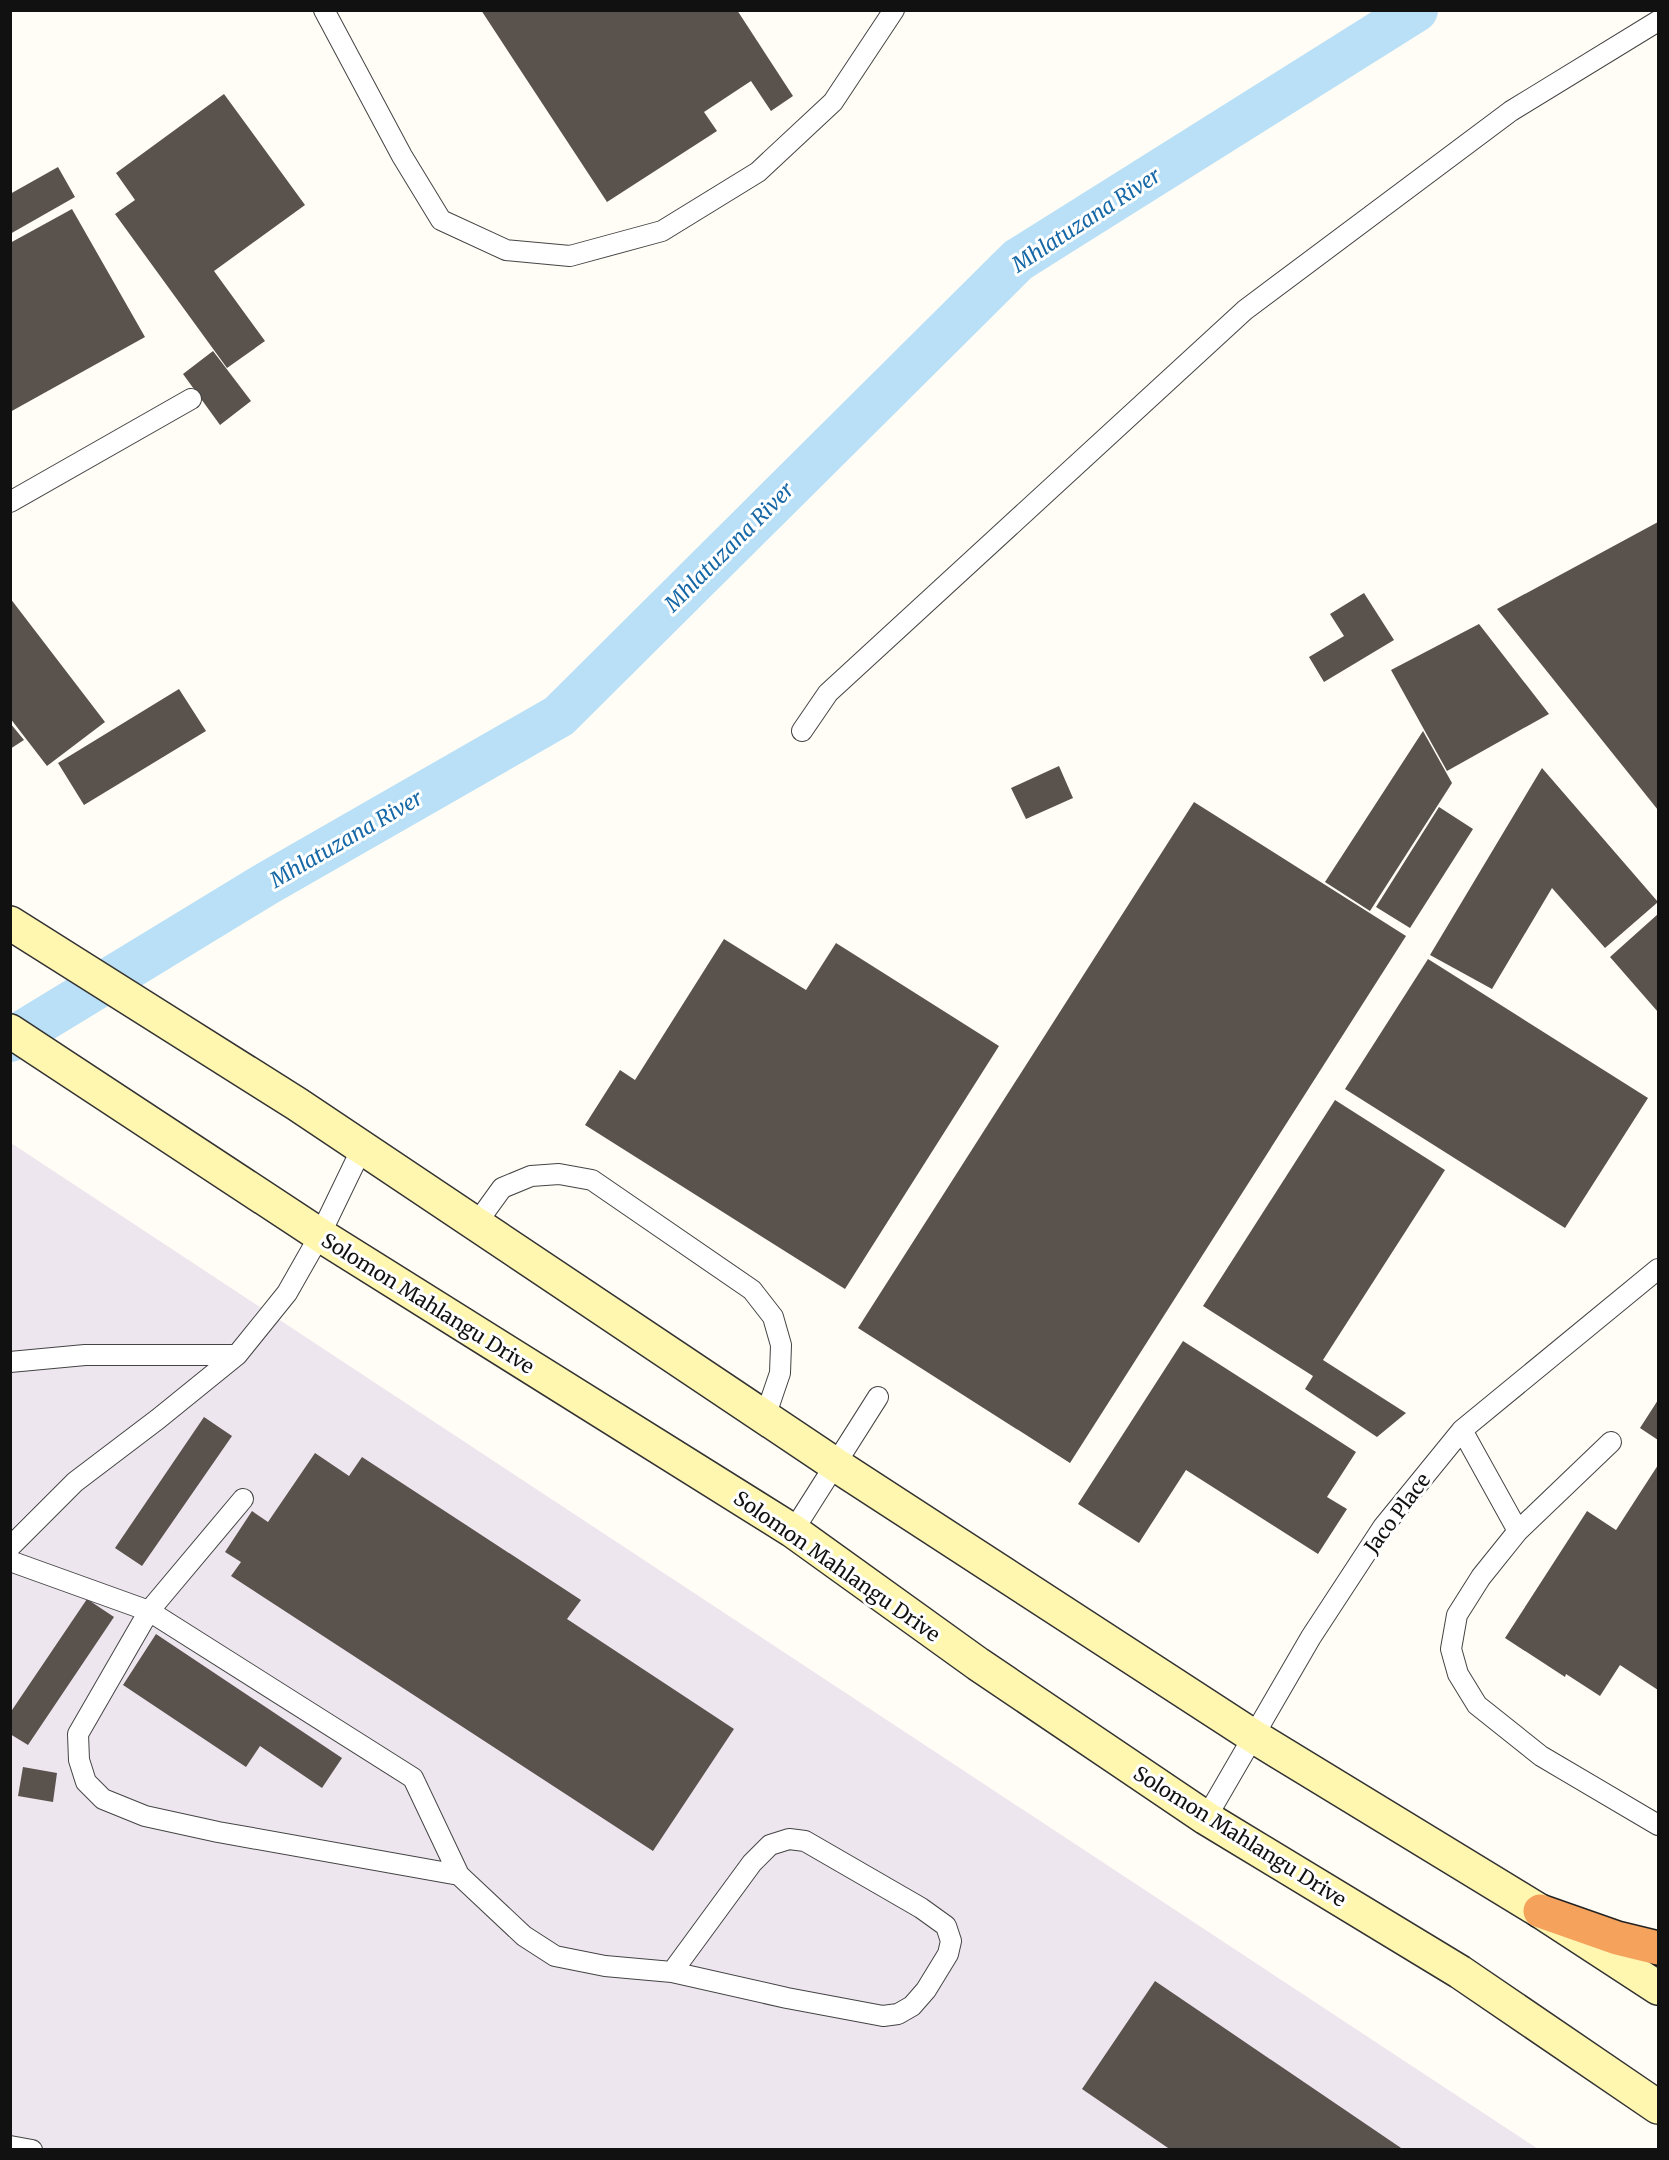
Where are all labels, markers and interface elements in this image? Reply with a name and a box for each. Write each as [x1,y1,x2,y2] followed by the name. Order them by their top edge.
[1006,162,1166,279] water label: Mhlatuzana River
[658,476,800,618] water label: Mhlatuzana River
[264,784,428,894] water label: Mhlatuzana River
[317,1227,539,1379] street label: Solomon Mahlangu Drive
[1358,1468,1435,1559] street label: Jaco Place
[729,1485,945,1647] street label: Solomon Mahlangu Drive
[1129,1760,1351,1912] street label: Solomon Mahlangu Drive

